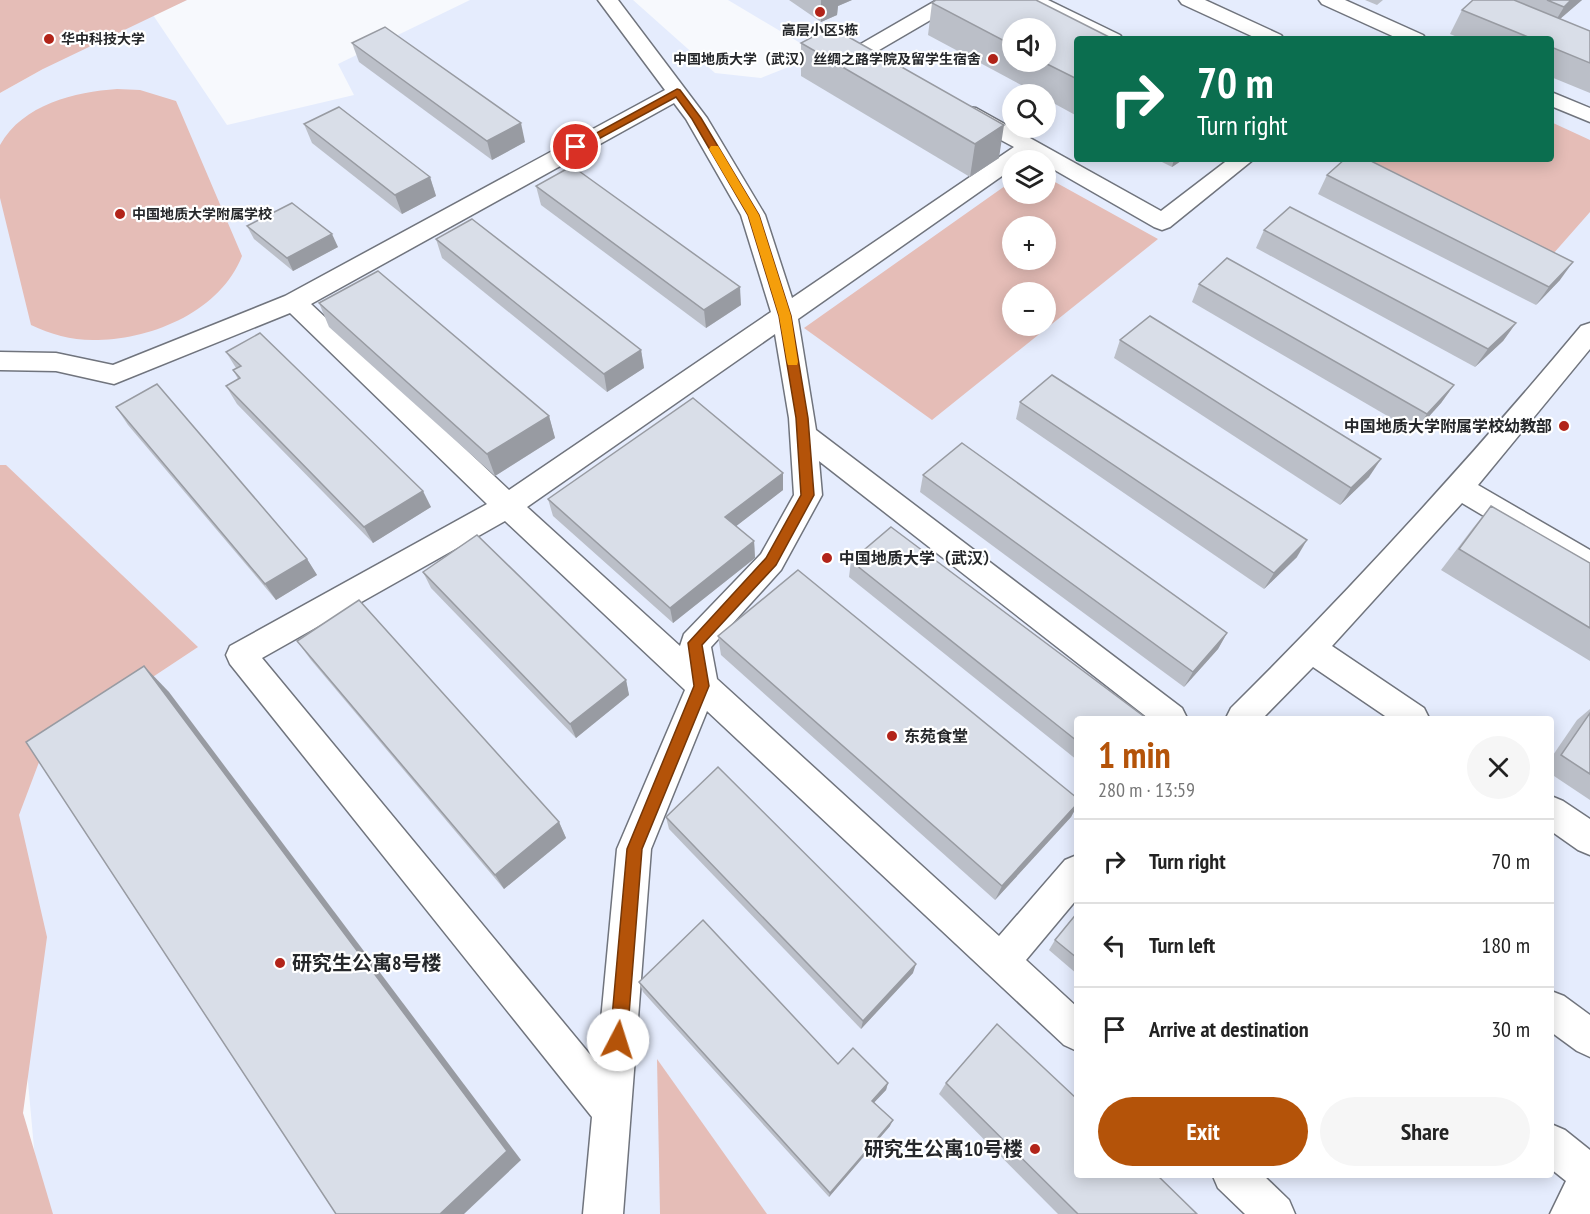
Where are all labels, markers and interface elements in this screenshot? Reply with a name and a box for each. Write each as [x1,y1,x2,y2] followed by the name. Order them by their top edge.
[813,5,827,19] marker: 高层小区5栋
[1002,18,1056,336] map controls
[1002,18,1056,72] button: sound
[782,21,858,39] place label: 高层小区5栋
[61,30,145,48] place label: 华中科技大学
[42,32,56,46] marker: 华中科技大学
[673,50,981,68] place label: 中国地质大学（武汉）丝绸之路学院及留学生宿舍
[986,52,1000,66] marker: 中国地质大学（武汉）丝绸之路学院及留学生宿舍
[1197,55,1274,110] text: 70 m
[1098,60,1176,138] icon: right
[1002,84,1056,138] button: search
[1197,108,1288,142] text: Turn right
[550,121,601,172] pin
[559,130,592,163] icon: arrive
[1002,150,1056,204] button: layers
[132,205,272,223] place label: 中国地质大学附属学校
[113,207,127,221] marker: 中国地质大学附属学校
[1002,216,1056,270] button: +
[1002,282,1056,336] button: −
[1344,416,1552,436] place label: 中国地质大学附属学校幼教部
[1557,419,1571,433] marker: 中国地质大学附属学校幼教部
[839,548,999,568] place label: 中国地质大学（武汉）
[820,551,834,565] marker: 中国地质大学（武汉）
[904,726,968,746] place label: 东苑食堂
[885,729,899,743] marker: 东苑食堂
[1098,731,1171,778] text: 1 min
[1467,736,1530,799] button: close
[1098,777,1195,803] text: 280 m · 13:59
[1098,845,1131,878] icon: right
[1149,847,1226,875] text: Turn right
[1491,847,1530,875] text: 70 m
[1098,929,1131,962] icon: left
[1149,931,1215,959] text: Turn left
[1481,931,1530,959] text: 180 m
[292,950,442,976] place label: 研究生公寓8号楼
[273,956,287,970] marker: 研究生公寓8号楼
[586,1008,650,1072] position arrow
[1098,1013,1131,1046] icon: arrive
[1149,1015,1309,1043] text: Arrive at destination
[1491,1015,1530,1043] text: 30 m
[1098,1097,1308,1166] button: Exit
[1320,1097,1530,1166] button: Share
[864,1136,1023,1162] place label: 研究生公寓10号楼
[1028,1142,1042,1156] marker: 研究生公寓10号楼

